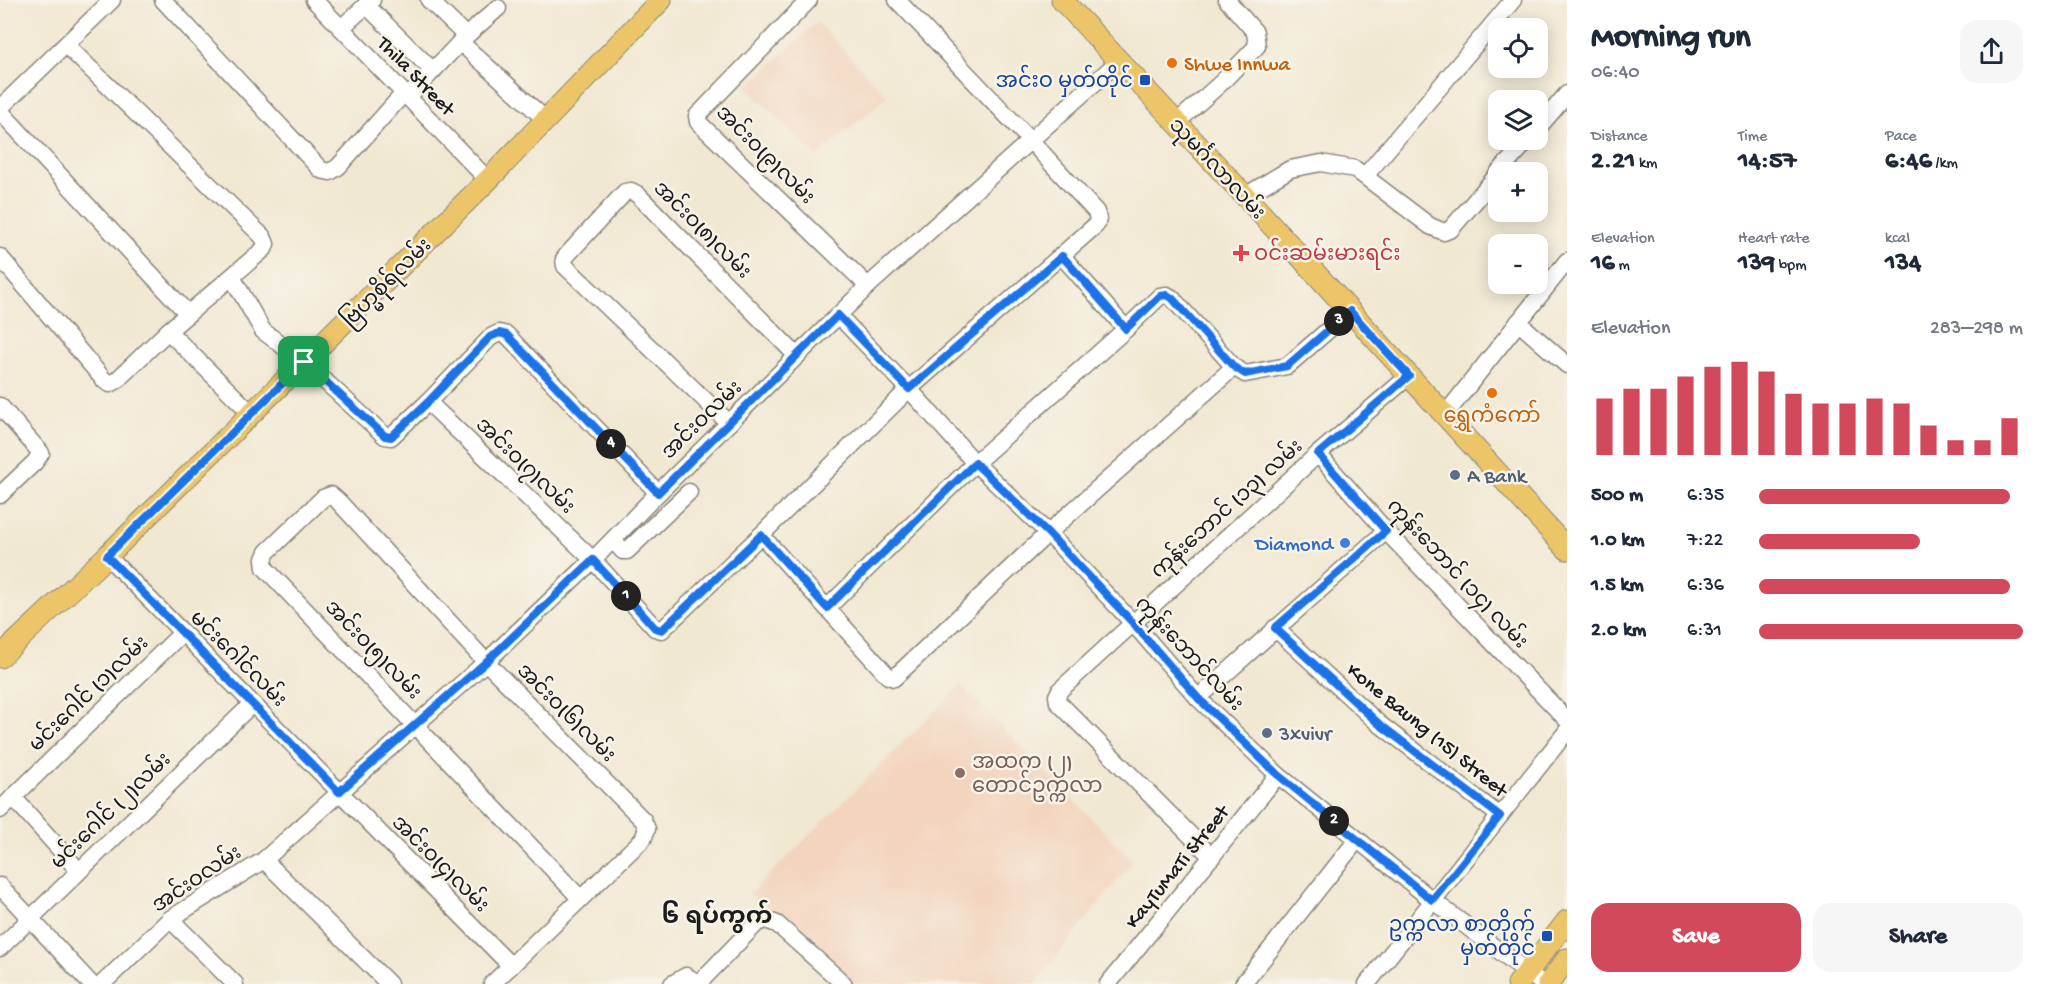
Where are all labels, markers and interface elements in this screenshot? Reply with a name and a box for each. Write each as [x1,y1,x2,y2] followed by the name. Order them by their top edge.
[1488,18,1548,294] map controls
[1488,18,1548,78] button: locate
[1591,20,1751,58] text: Morning run
[1960,20,2023,83] button: share
[370,32,460,124] street label: Thila Street
[1184,54,1291,79] place label: Shwe Innwa
[1165,56,1179,70] marker: Shwe Innwa
[1591,62,1640,85] text: 06:40
[995,64,1133,97] place label: အင်းဝ မှတ်တိုင်
[1138,73,1152,87] marker: အင်းဝ မှတ်တိုင်
[1488,90,1548,150] button: layers
[708,97,823,212] street label: အင်းဝ(၉)လမ်း
[1161,109,1274,227] street label: သုမင်္ဂလာလမ်း
[1591,128,1648,147] text: Distance
[1738,128,1767,147] text: Time
[1885,128,1916,147] text: Pace
[1591,147,1635,178] text: 2.21
[1738,147,1796,178] text: 14:57
[1885,147,1932,178] text: 6:46
[1635,155,1657,174] text: km
[1932,155,1958,174] text: /km
[1488,162,1548,222] button: +
[646,172,760,286] street label: အင်းဝ(၈)လမ်း
[334,230,440,336] street label: ဗြဟ္မစိုရ်လမ်း
[1591,230,1655,249] text: Elevation
[1738,230,1810,249] text: Heart rate
[1885,230,1910,249] text: kcal
[1488,234,1548,294] button: −
[1254,237,1401,270] place label: ဝင်းဆမ်းမားရင်း
[1232,244,1250,262] marker: ဝင်းဆမ်းမားရင်း
[1591,249,1615,280] text: 16
[1738,249,1775,280] text: 139
[1885,249,1921,280] text: 134
[1615,257,1630,276] text: m
[1775,257,1807,276] text: bpm
[1324,306,1354,336] pin: 3
[1335,311,1343,330] text: 3
[1591,318,1671,341] text: Elevation
[1930,318,2023,341] text: 283–298 m
[278,336,329,387] pin
[287,345,320,378] icon: arrive
[653,372,749,466] street label: အင်းဝလမ်း
[1485,386,1499,400] marker: ရွှေကံကော်
[1443,399,1541,432] place label: ရွှေကံကော်
[468,409,583,522] street label: အင်းဝ(၇)လမ်း
[596,429,626,459] pin: 4
[1143,431,1310,586] street label: ကုန်းဘောင် (၁၃) လမ်း
[607,434,615,453] text: 4
[1467,466,1529,491] place label: A Bank
[1448,468,1462,482] marker: A Bank
[1591,485,1643,508] text: 500 m
[1687,485,1724,508] text: 6:35
[1379,491,1536,656] street label: ကုန်းဘောင် (၁၄) လမ်း
[1591,530,1645,553] text: 1.0 km
[1687,530,1723,553] text: 7:22
[1253,534,1335,559] place label: Diamond
[1338,536,1352,550] marker: Diamond
[1591,575,1644,598] text: 1.5 km
[1687,575,1724,598] text: 6:36
[611,581,641,611] pin: 1
[623,586,629,605] text: 1
[1127,588,1252,719] street label: ကုန်းဘောင်လမ်း
[317,592,430,707] street label: အင်းဝ(၅)လမ်း
[183,602,295,714] street label: မင်းဂေါင်လမ်း
[1591,620,1646,643] text: 2.0 km
[1687,620,1722,643] text: 6:31
[21,627,155,759] street label: မင်းဂေါင် (၁)လမ်း
[510,655,624,769] street label: အင်းဝ(၆)လမ်း
[1340,659,1513,806] street label: Kone Baung (15) Street
[1278,724,1333,749] place label: 3xvivr
[1260,726,1274,740] marker: 3xvivr
[42,744,178,877] street label: မင်းဂေါင် (၂)လမ်း
[972,752,1102,802] place label: အထက (၂) တောင်ဥက္ကလာ
[953,766,967,780] marker: အထက (၂) တောင်ဥက္ကလာ
[1121,800,1238,935] street label: KayTuMaTi Street
[1319,806,1349,836] pin: 2
[384,807,497,920] street label: အင်းဝ(၄)လမ်း
[1330,811,1338,830] text: 2
[145,836,247,920] street label: အင်းဝလမ်း
[662,899,772,934] district label: ၆ ရပ်ကွက်
[1591,903,1801,972] button: Save
[1813,903,2023,972] button: Share
[1388,908,1535,965] place label: ဥက္ကလာ စာတိုက် မှတ်တိုင်
[1540,929,1554,943] marker: ဥက္ကလာ စာတိုက် မှတ်တိုင်

